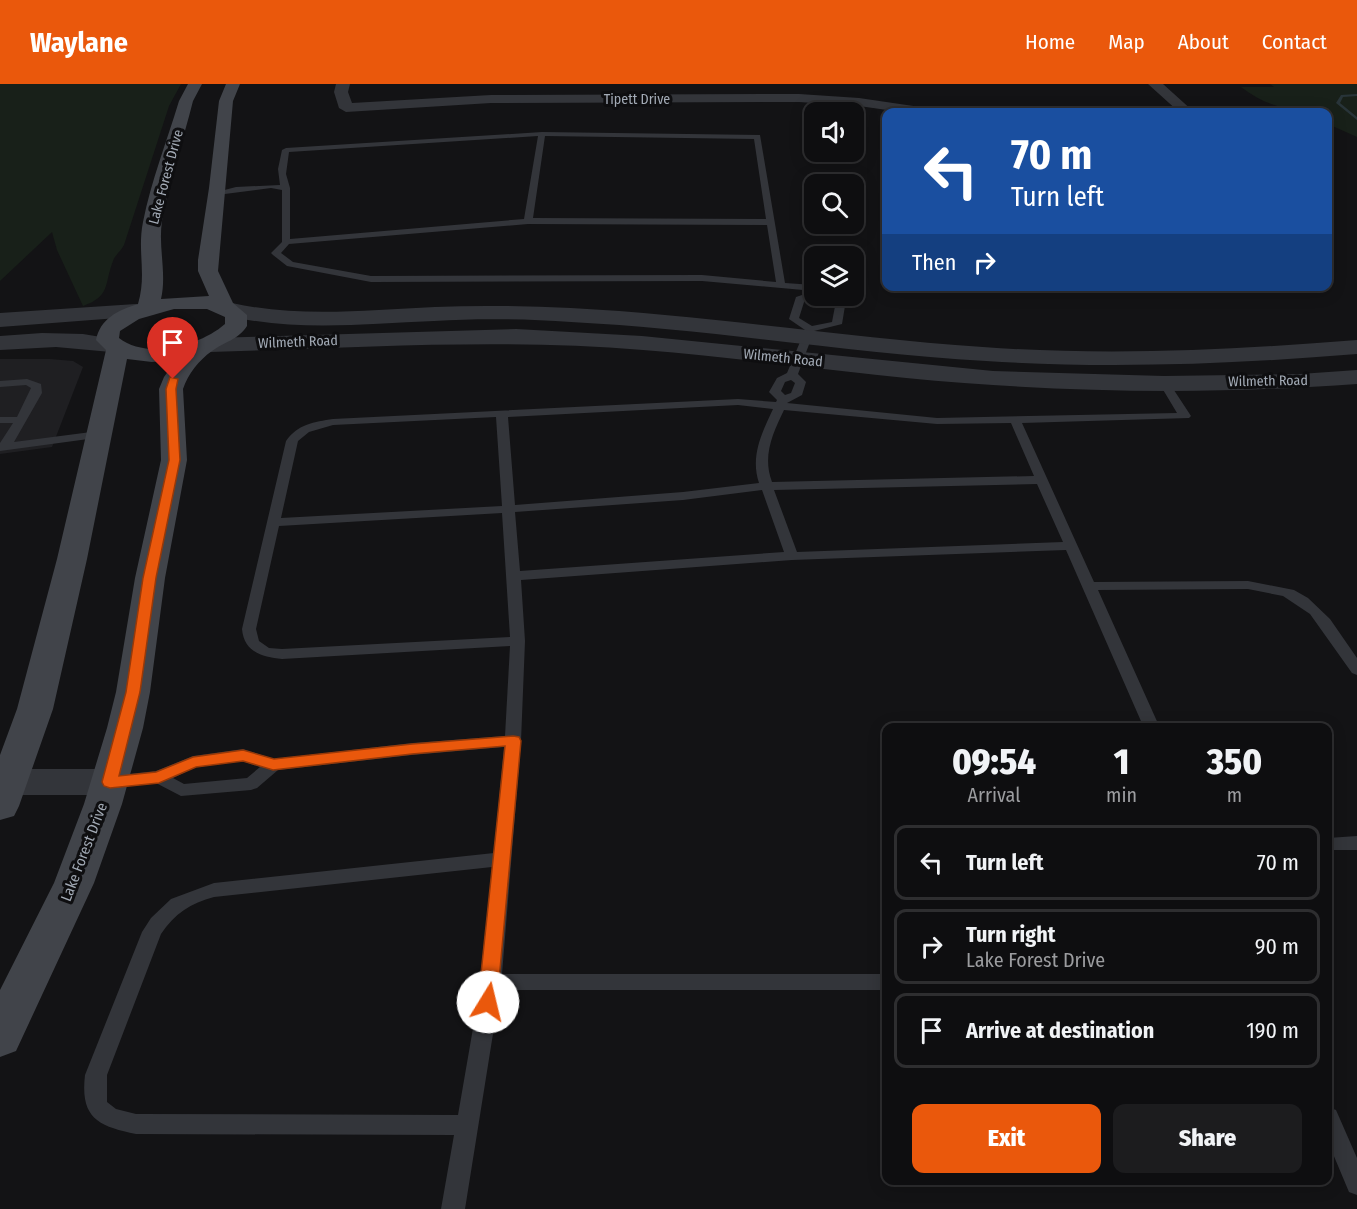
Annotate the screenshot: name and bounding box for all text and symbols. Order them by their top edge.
text: Waylane [30,26,128,59]
text: Home [1025,29,1075,55]
text: Map [1108,29,1145,55]
text: About [1178,29,1229,55]
text: Contact [1262,29,1327,55]
street label: Tipett Drive [604,91,670,108]
map controls [804,102,864,306]
button: sound [804,102,864,162]
street label: Lake Forest Drive [145,128,187,226]
text: 70 m [1011,130,1092,180]
icon: left [912,132,990,210]
button: search [804,174,864,234]
text: Turn left [1011,181,1104,213]
button: layers [804,246,864,306]
icon: right [968,246,1001,279]
text: Then [912,249,956,276]
pin [147,317,198,379]
icon: arrive [156,326,189,359]
street label: Wilmeth Road [258,332,338,352]
street label: Wilmeth Road [742,345,824,371]
street label: Wilmeth Road [1228,372,1308,390]
text: 09:54 [952,740,1036,784]
text: 1 [1114,740,1129,784]
text: 350 [1207,740,1262,784]
text: Arrival [967,783,1021,807]
text: min [1106,783,1137,807]
text: m [1227,783,1242,807]
street label: Lake Forest Drive [57,800,111,904]
icon: left [915,846,948,879]
text: Turn left [966,849,1044,876]
text: 70 m [1257,849,1299,876]
text: Turn right [966,921,1055,948]
icon: right [915,930,948,963]
text: 90 m [1255,933,1299,960]
text: Lake Forest Drive [966,948,1105,972]
position arrow [456,970,520,1034]
icon: arrive [915,1014,948,1047]
text: Arrive at destination [966,1017,1154,1044]
text: 190 m [1246,1017,1299,1044]
button: Exit [912,1104,1101,1173]
button: Share [1113,1104,1302,1173]

